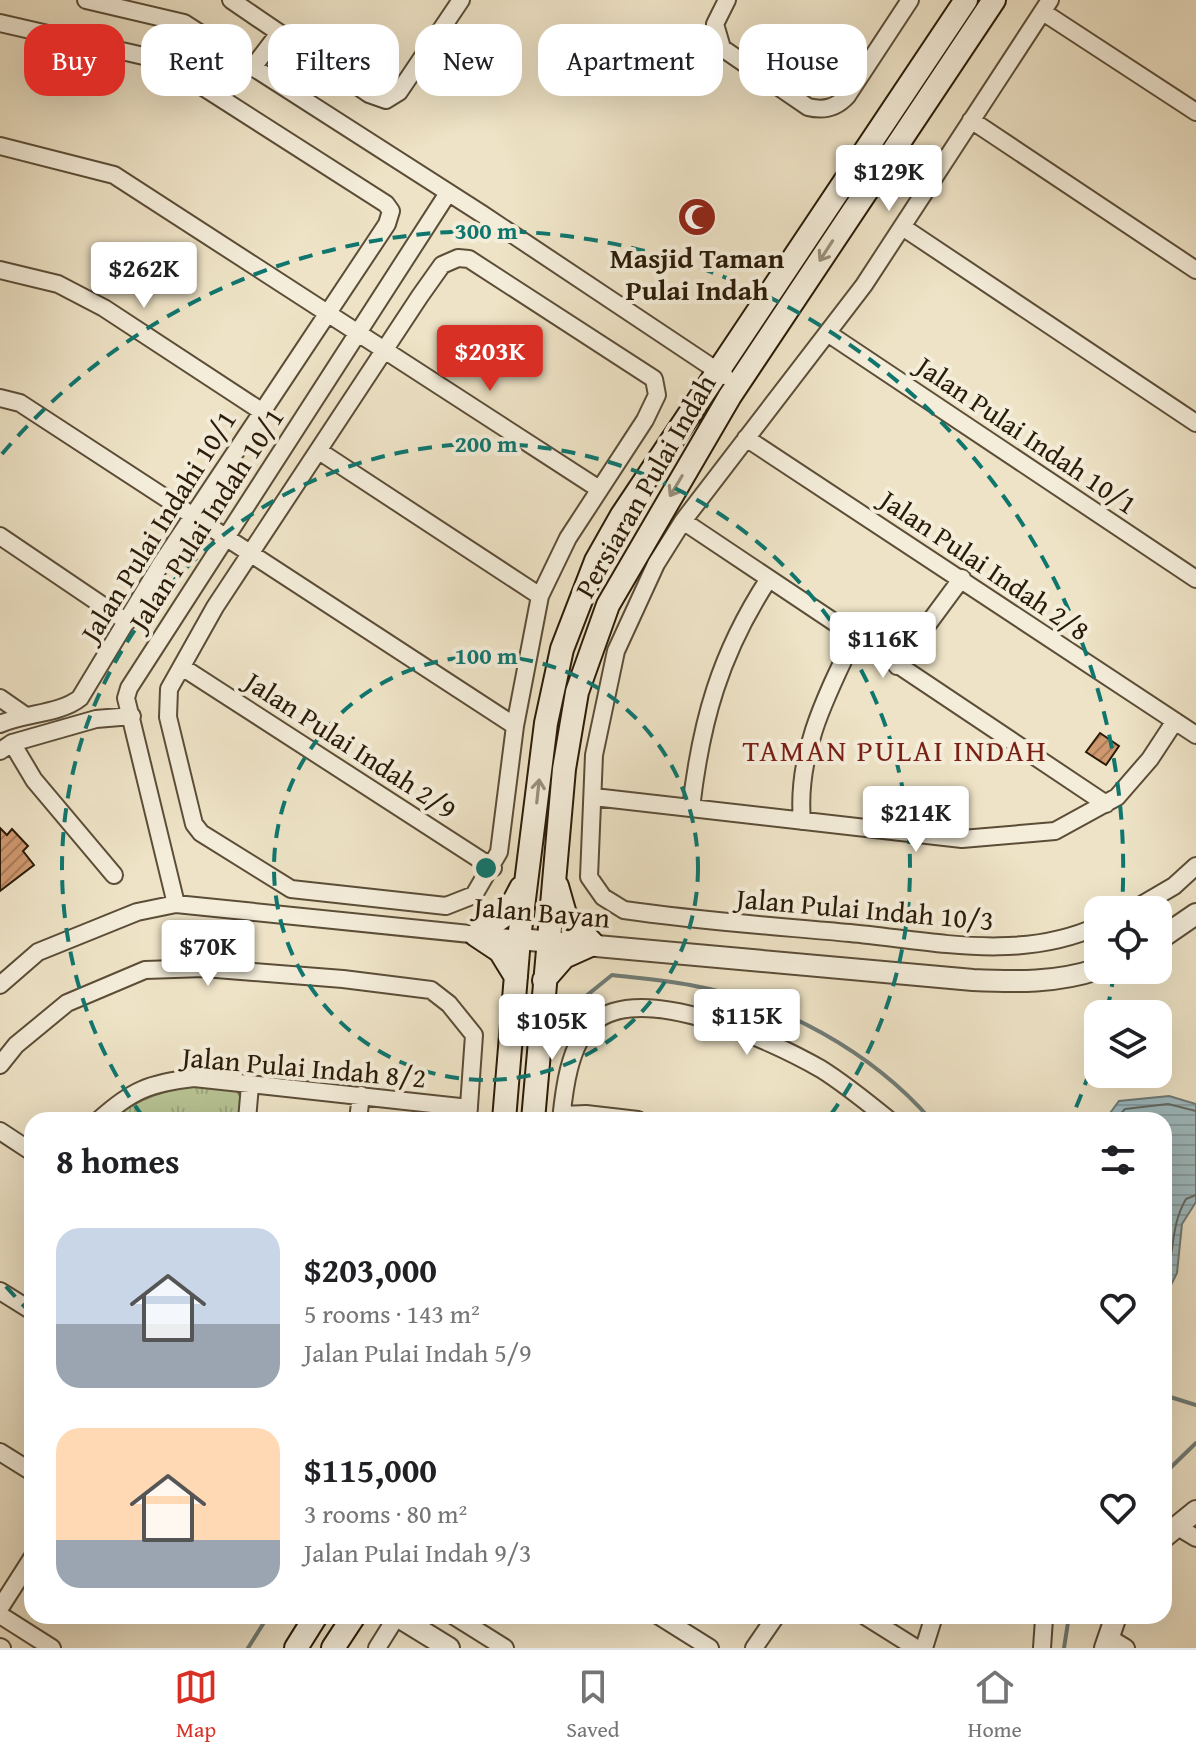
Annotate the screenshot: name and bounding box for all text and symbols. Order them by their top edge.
chip: Buy [24,24,125,96]
chip: Rent [141,24,252,96]
chip: Filters [268,24,399,96]
chip: New [415,24,522,96]
chip: Apartment [538,24,723,96]
chip: House [739,24,867,96]
pin: $129K [833,145,945,213]
text: $129K [854,151,924,190]
mosque icon: Masjid Taman Pulai Indah [676,196,718,238]
text: 300 m [454,213,518,248]
place label: Masjid Taman Pulai Indah [610,237,785,310]
one-way arrow [818,239,834,261]
pin: $262K [88,242,200,310]
text: $262K [109,248,179,287]
pin: $203K [434,325,546,393]
text: $203K [455,331,525,370]
street label: Jalan Pulai Indah 10/1 [906,344,1146,524]
street label: Persiaran Pulai Indah [564,366,725,605]
street label: Jalan Pulai Indah 10/1 [116,399,293,641]
street label: Jalan Pulai Indahi 10/1 [68,402,246,652]
text: 200 m [454,426,518,461]
one-way arrow [668,474,684,497]
street label: Jalan Pulai Indah 2/8 [870,477,1098,650]
pin: $116K [827,612,939,680]
text: $116K [848,618,918,657]
text: 100 m [454,638,518,673]
street label: Jalan Pulai Indah 2/9 [235,659,465,828]
district label: TAMAN PULAI INDAH [742,728,1048,772]
one-way arrow [531,778,546,805]
pin: $214K [860,786,972,854]
text: $214K [881,792,951,831]
centre of rings [472,854,500,882]
street label: Jalan Pulai Indah 10/3 [732,877,996,940]
street label: Jalan Bayan [469,885,612,938]
map controls [1084,896,1172,1088]
button: locate [1084,896,1172,984]
pin: $70K [161,920,255,988]
text: $70K [180,926,236,965]
pin: $115K [691,989,803,1057]
pin: $105K [496,994,608,1062]
text: $115K [712,995,782,1034]
text: $105K [517,1000,587,1039]
button: layers [1084,1000,1172,1088]
street label: Jalan Pulai Indah 8/2 [177,1035,428,1098]
text: 8 homes [56,1136,180,1185]
icon: filters [1096,1138,1140,1182]
text: $203,000 [304,1245,437,1294]
icon: home [120,1260,216,1356]
icon: heart [1096,1286,1140,1330]
text: 5 rooms · 143 m² [304,1294,480,1333]
text: Jalan Pulai Indah 5/9 [304,1333,531,1372]
text: $115,000 [304,1445,437,1494]
icon: home [120,1460,216,1556]
icon: heart [1096,1486,1140,1530]
text: 3 rooms · 80 m² [304,1494,467,1533]
text: Jalan Pulai Indah 9/3 [304,1533,531,1572]
tab: Map [174,1665,218,1745]
tab: Saved [566,1665,620,1745]
tab: Home [968,1665,1022,1745]

